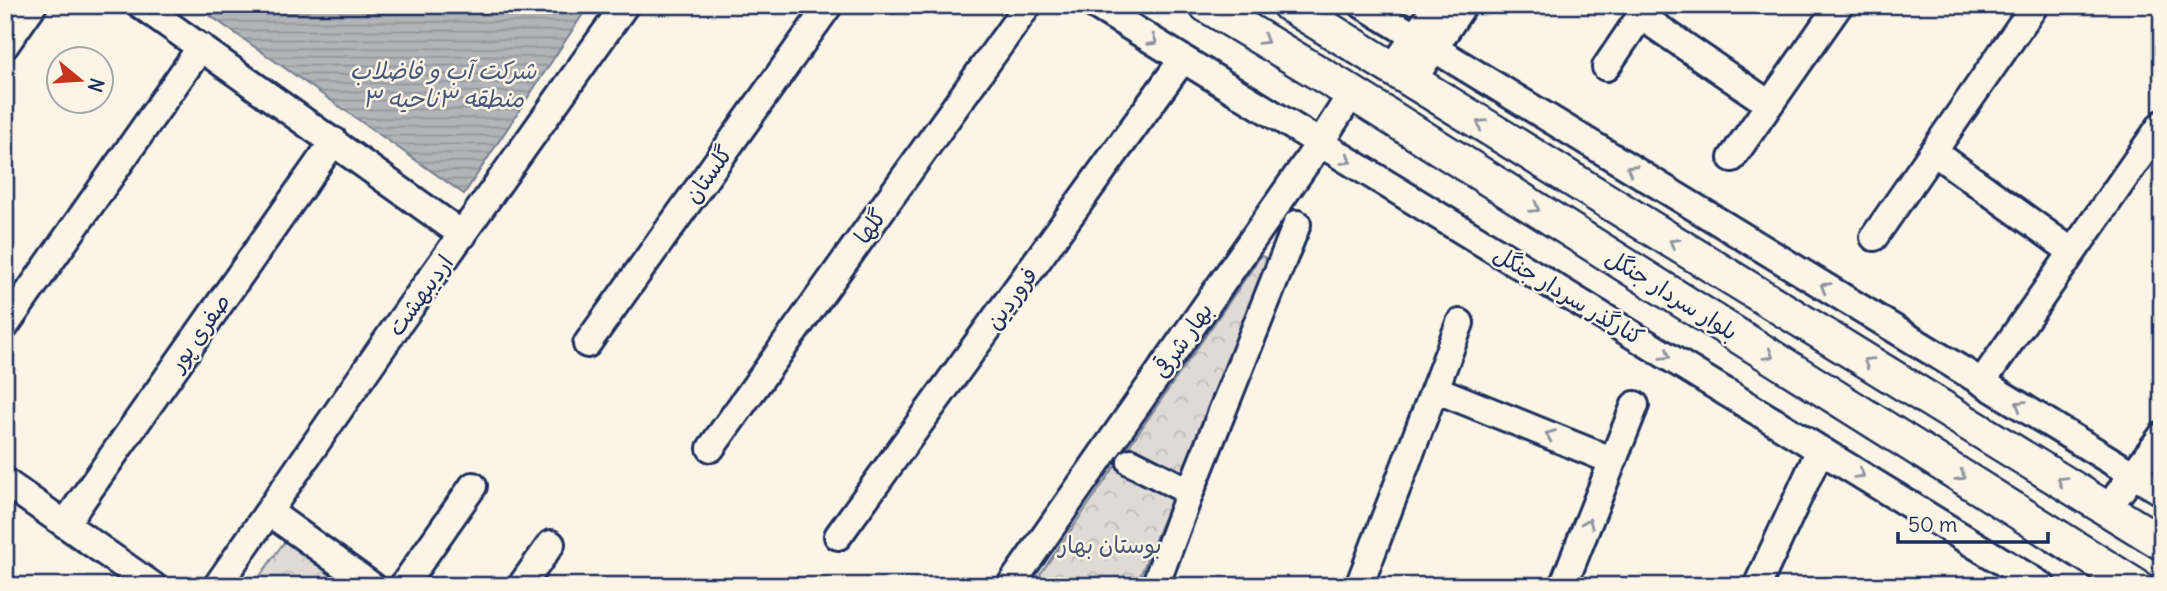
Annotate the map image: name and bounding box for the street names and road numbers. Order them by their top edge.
street label: گلستان [677,139,739,209]
street label: گلها [848,203,893,249]
street label: کنارگذر سردار جنگل [1489,239,1649,351]
street label: بلوار سردار جنگل [1601,242,1743,346]
street label: اردیبهشت [381,249,459,341]
street label: فروردین [979,261,1043,335]
street label: صفری پور [161,288,237,379]
street label: بهار شرقی [1146,297,1218,383]

